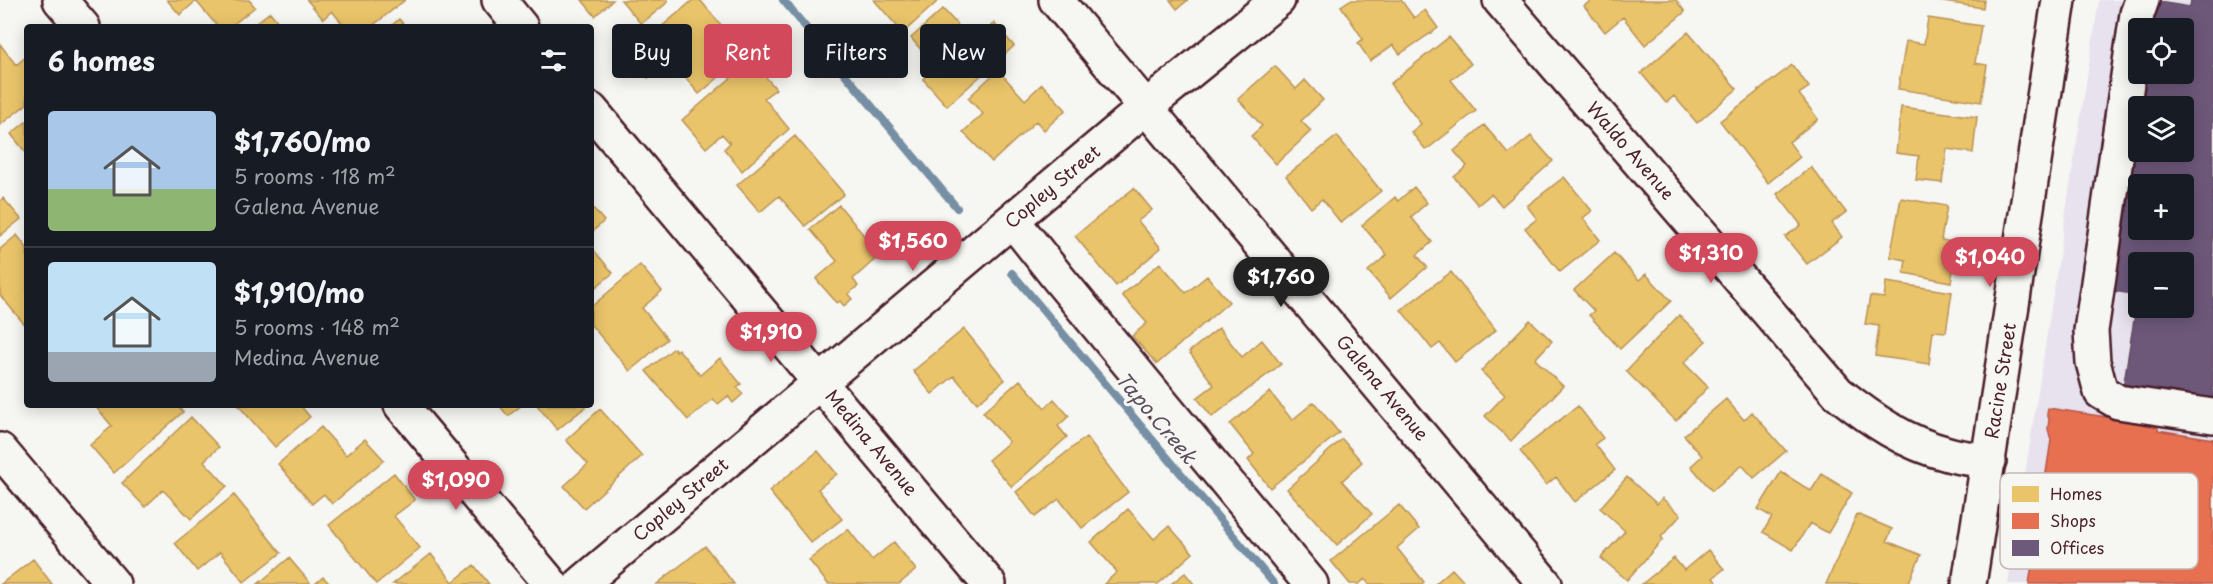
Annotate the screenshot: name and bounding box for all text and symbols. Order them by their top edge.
map controls [2128,18,2194,318]
button: locate [2128,18,2194,84]
chip: Buy [612,24,692,78]
chip: Rent [704,24,792,78]
chip: Filters [804,24,908,78]
chip: New [920,24,1006,78]
text: 6 homes [48,41,155,80]
icon: filters [537,44,570,77]
street label: Waldo Avenue [1581,95,1682,205]
button: layers [2128,96,2194,162]
text: $1,760/mo [234,122,371,161]
icon: home [96,135,168,207]
street label: Copley Street [998,138,1106,234]
text: 5 rooms · 118 m² [234,161,396,191]
button: + [2128,174,2194,240]
text: Galena Avenue [234,191,379,221]
pin: $1,560 [864,221,962,272]
text: $1,560 [878,225,948,255]
pin: $1,310 [1662,233,1760,284]
text: $1,310 [1679,237,1743,267]
pin: $1,040 [1941,237,2039,288]
text: $1,040 [1955,241,2025,271]
button: − [2128,252,2194,318]
pin: $1,760 [1232,257,1330,308]
text: $1,760 [1247,261,1315,291]
text: $1,910/mo [234,273,364,312]
icon: home [96,286,168,358]
text: 5 rooms · 148 m² [234,312,400,342]
pin: $1,910 [722,312,820,363]
text: $1,910 [740,316,802,346]
street label: Racine Street [1977,321,2022,441]
street label: Galena Avenue [1331,328,1436,446]
text: Medina Avenue [234,342,380,372]
water label: Tapo Creek [1109,365,1205,471]
street label: Medina Avenue [820,383,925,501]
street label: Copley Street [626,451,734,547]
pin: $1,090 [407,460,505,511]
text: $1,090 [422,464,490,494]
legend [2000,473,2198,569]
text: Homes [2050,481,2102,505]
text: Shops [2050,508,2096,532]
text: Offices [2050,535,2104,559]

